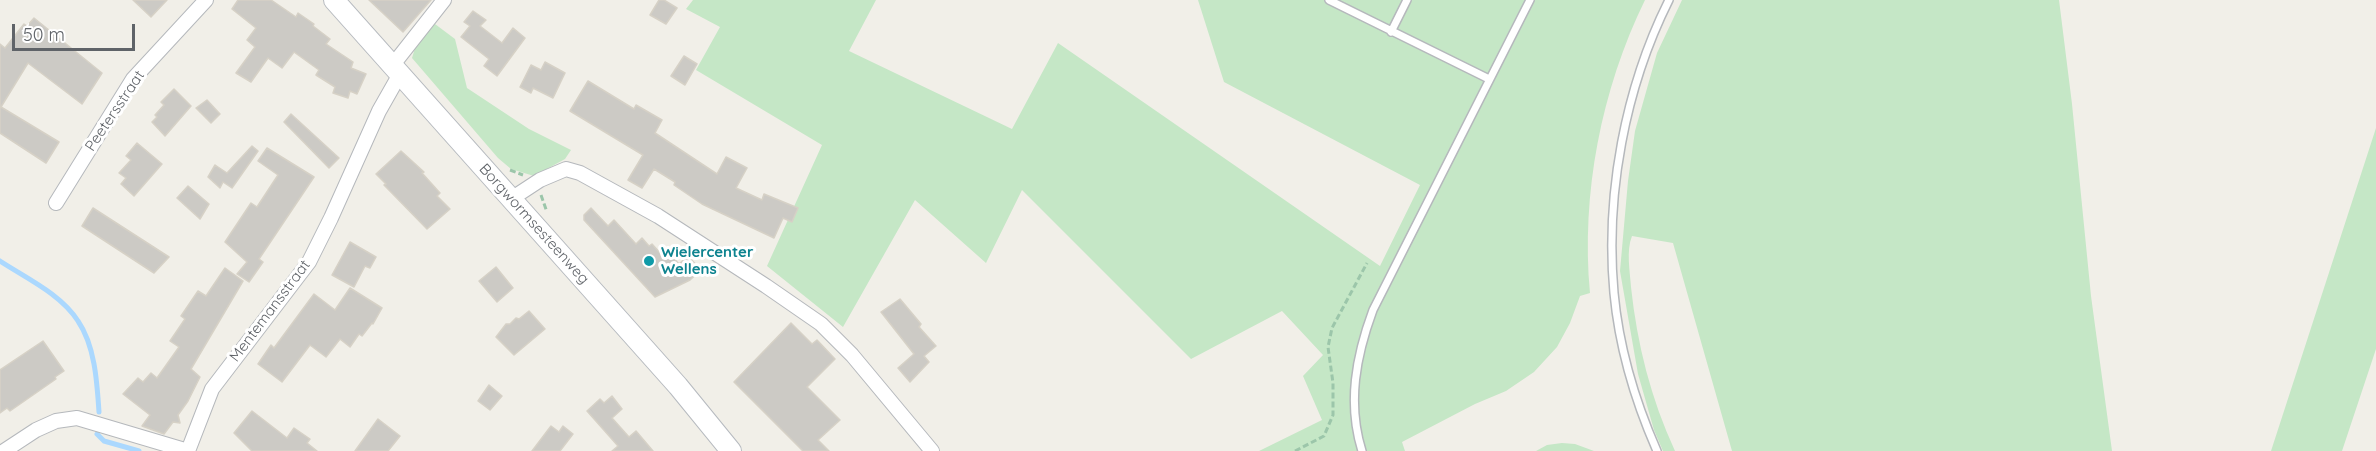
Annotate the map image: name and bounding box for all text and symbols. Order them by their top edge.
scale bar [15,12,138,50]
text: 50 m [23,23,65,46]
street label: Peetersstraat [81,67,149,155]
street label: Borgwormsesteenweg [475,160,593,288]
place label: Wielercenter Wellens [661,243,753,278]
marker: Wielercenter Wellens [642,254,656,268]
street label: Mentemansstraat [226,257,314,365]

